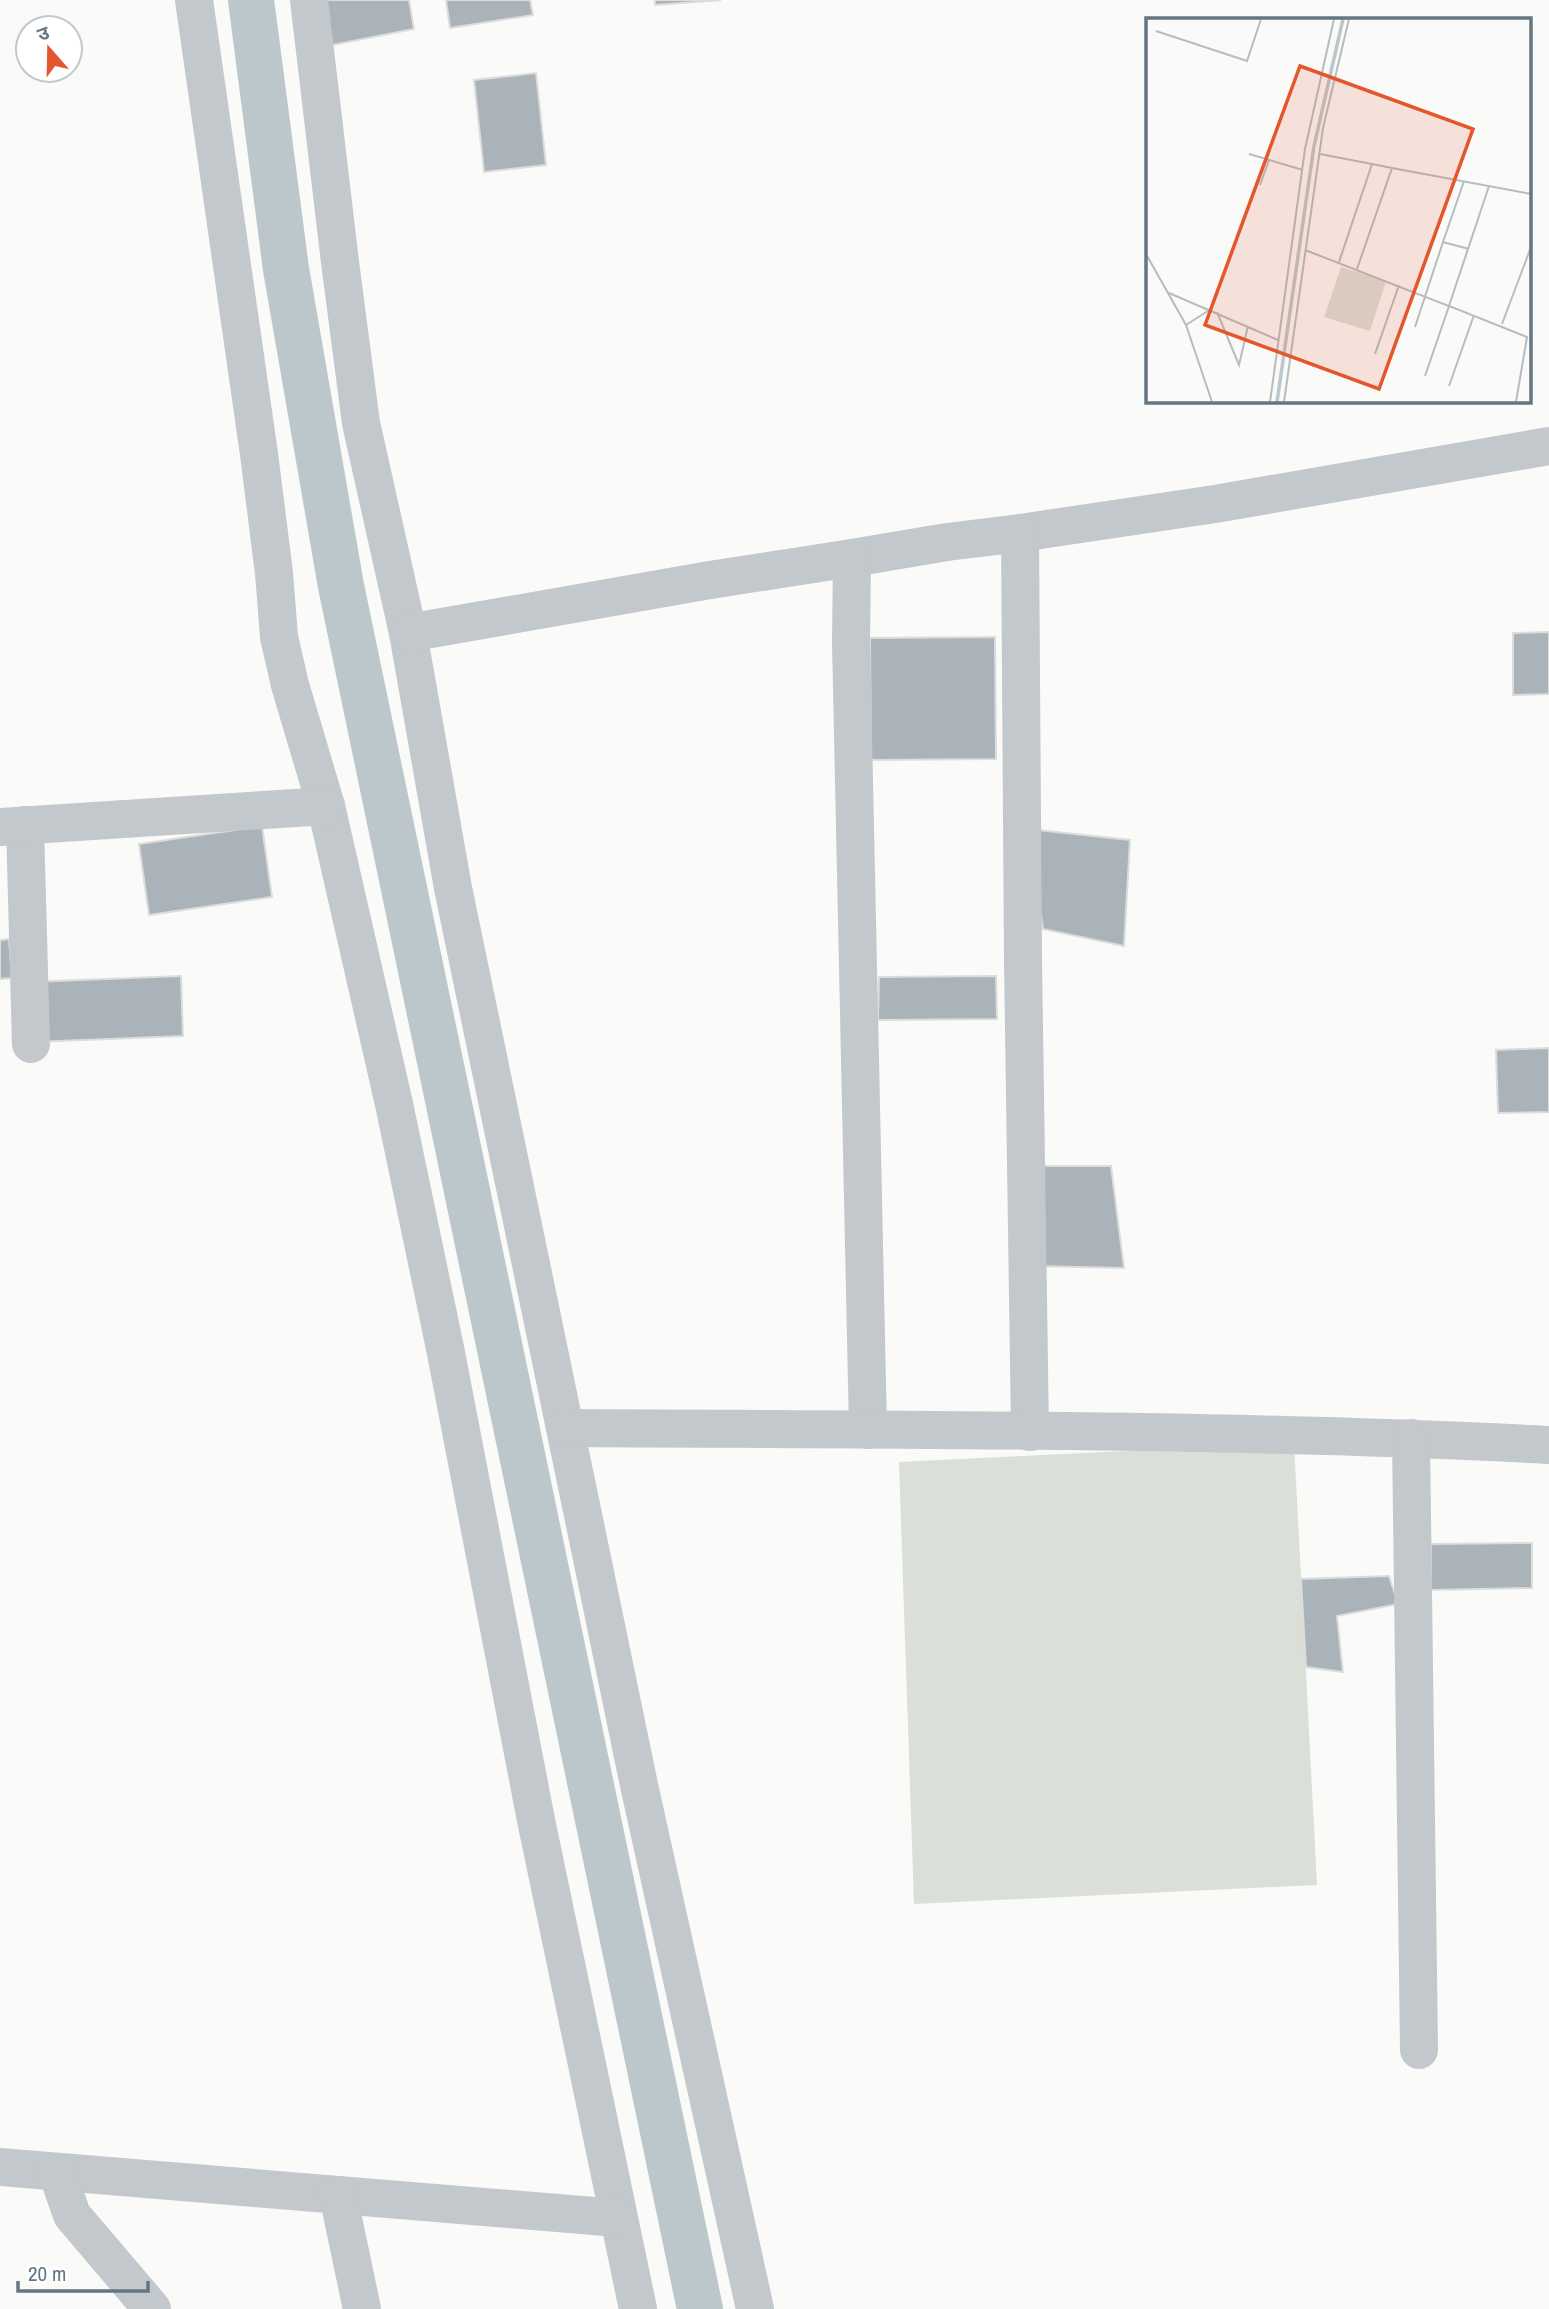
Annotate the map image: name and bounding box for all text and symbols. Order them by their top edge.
north arrow [14,14,84,84]
inset map [1146,18,1532,402]
text: उ [34,19,54,47]
scale bar [18,2250,147,2294]
text: 20 m [28,2259,66,2288]

